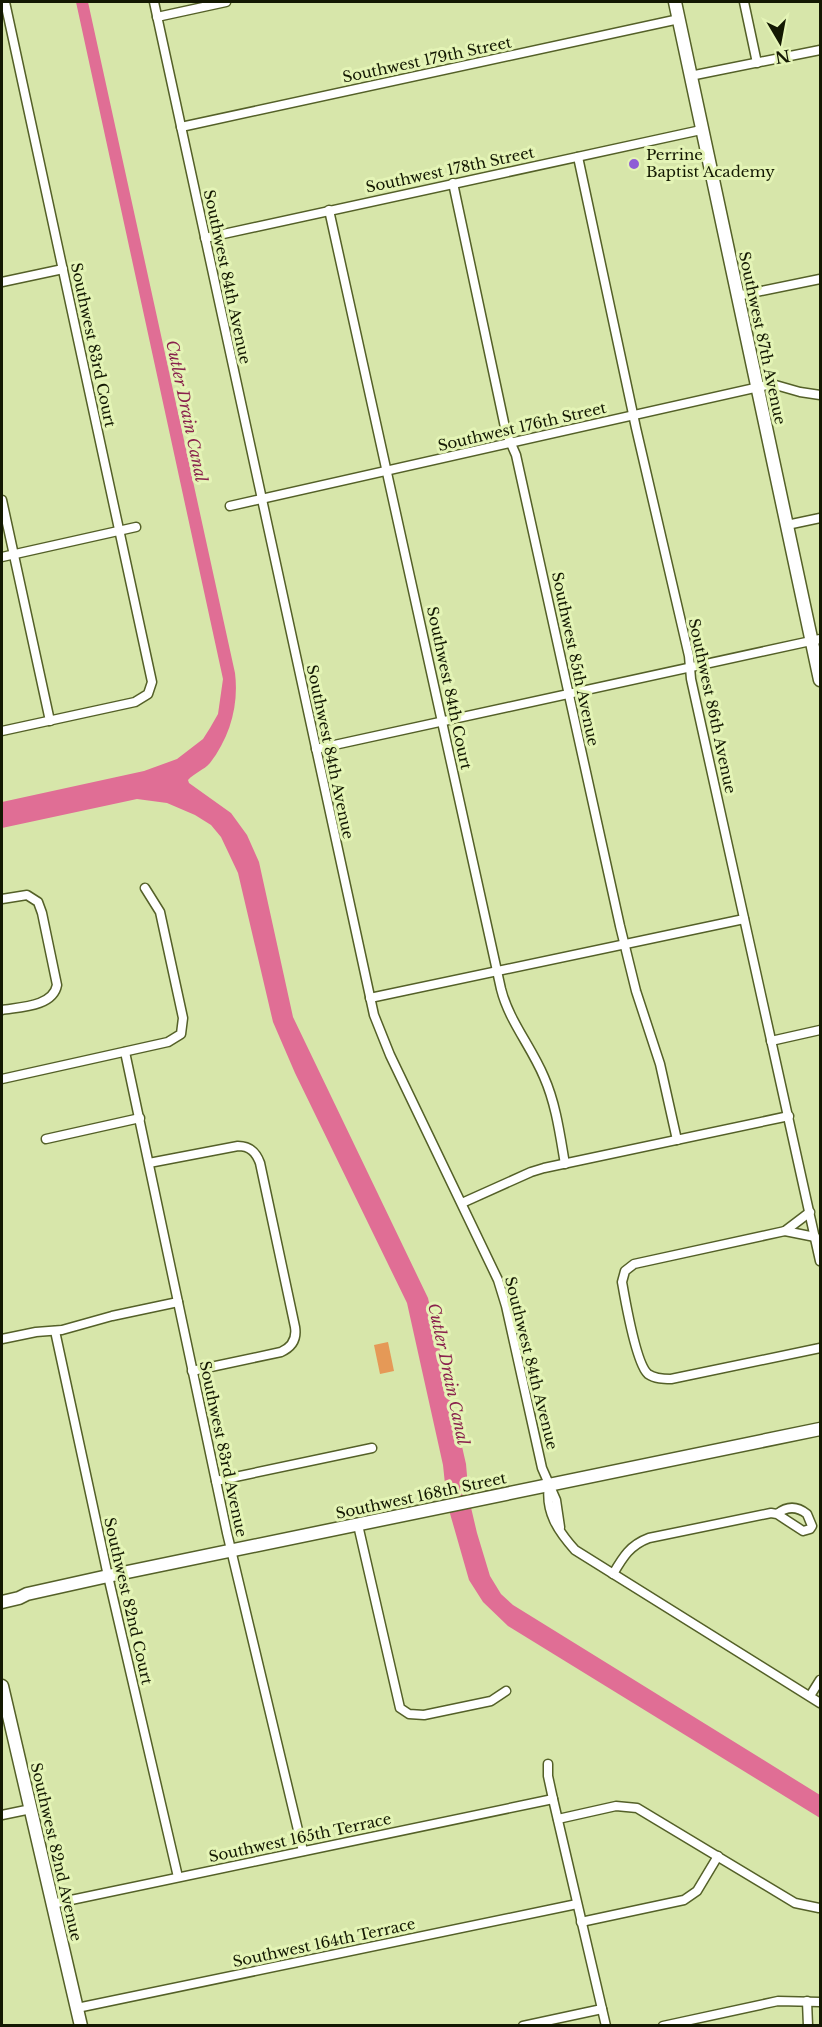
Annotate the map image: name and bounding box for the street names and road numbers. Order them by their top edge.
street label: Southwest 179th Street [341,32,514,87]
street label: Southwest 178th Street [364,142,536,197]
street label: Southwest 84th Avenue [200,188,255,366]
street label: Southwest 87th Avenue [735,250,790,426]
street label: Southwest 83rd Court [67,261,120,429]
street label: Southwest 176th Street [436,398,608,455]
street label: Southwest 85th Avenue [548,570,603,748]
street label: Southwest 84th Court [423,605,476,771]
street label: Southwest 86th Avenue [685,617,740,795]
street label: Southwest 84th Avenue [303,663,358,841]
street label: Southwest 84th Avenue [501,1274,562,1451]
street label: Southwest 83rd Avenue [196,1359,251,1539]
street label: Southwest 168th Street [334,1468,508,1523]
street label: Southwest 82nd Court [100,1515,157,1687]
street label: Southwest 82nd Avenue [27,1761,86,1943]
street label: Southwest 165th Terrace [207,1809,393,1866]
street label: Southwest 164th Terrace [231,1914,417,1971]

